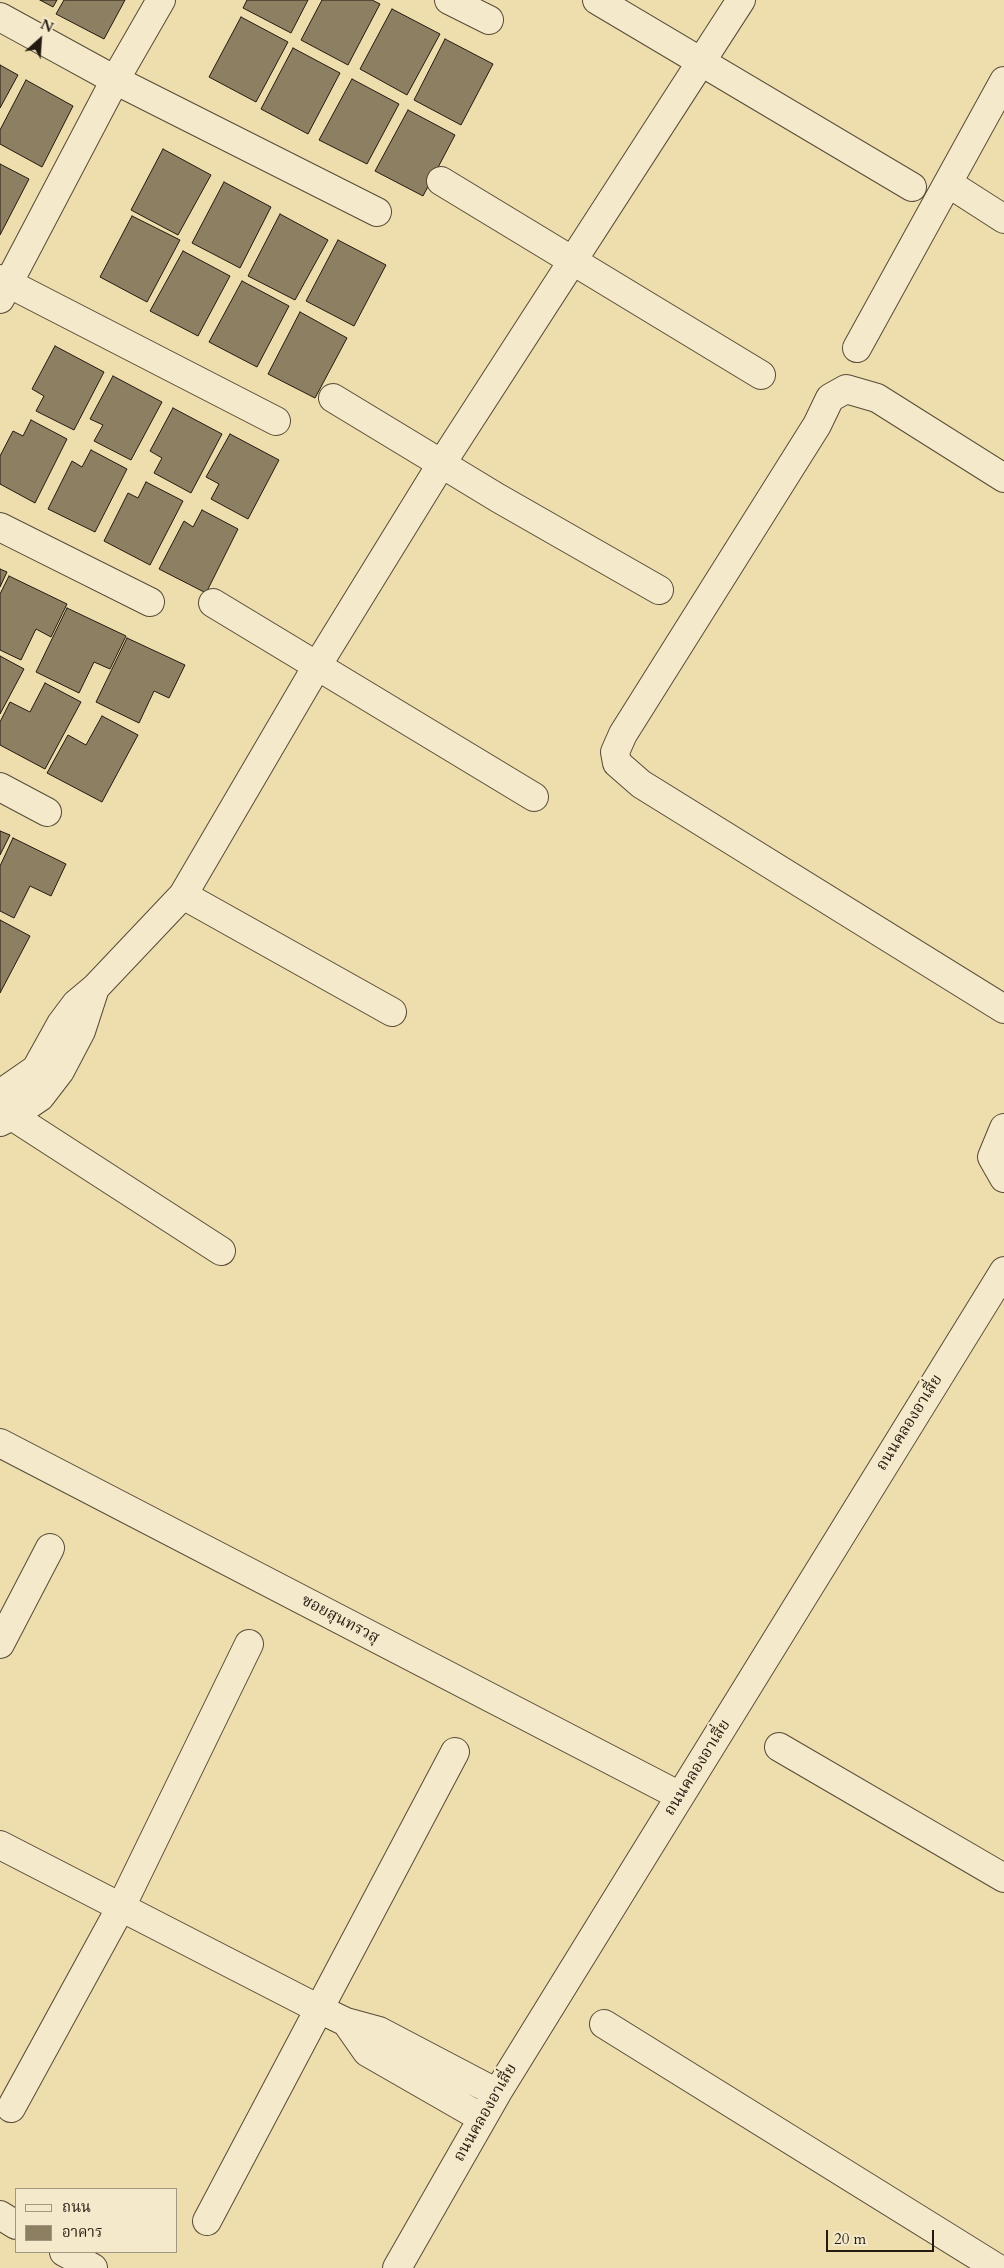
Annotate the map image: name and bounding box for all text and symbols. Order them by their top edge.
north arrow [15,15,65,65]
text: N [37,15,56,37]
street label: ถนนคลองอาเสี่ย [873,1371,947,1475]
street label: ซอยสุนทรวสุ [298,1591,382,1649]
street label: ถนนคลองอาเสี่ย [661,1716,735,1820]
street label: ถนนคลองอาเสี่ย [450,2061,522,2165]
legend [15,2188,178,2253]
text: ถนน [62,2197,91,2217]
scale bar [829,2220,936,2252]
text: อาคาร [62,2222,102,2242]
text: 20 m [834,2229,866,2249]

